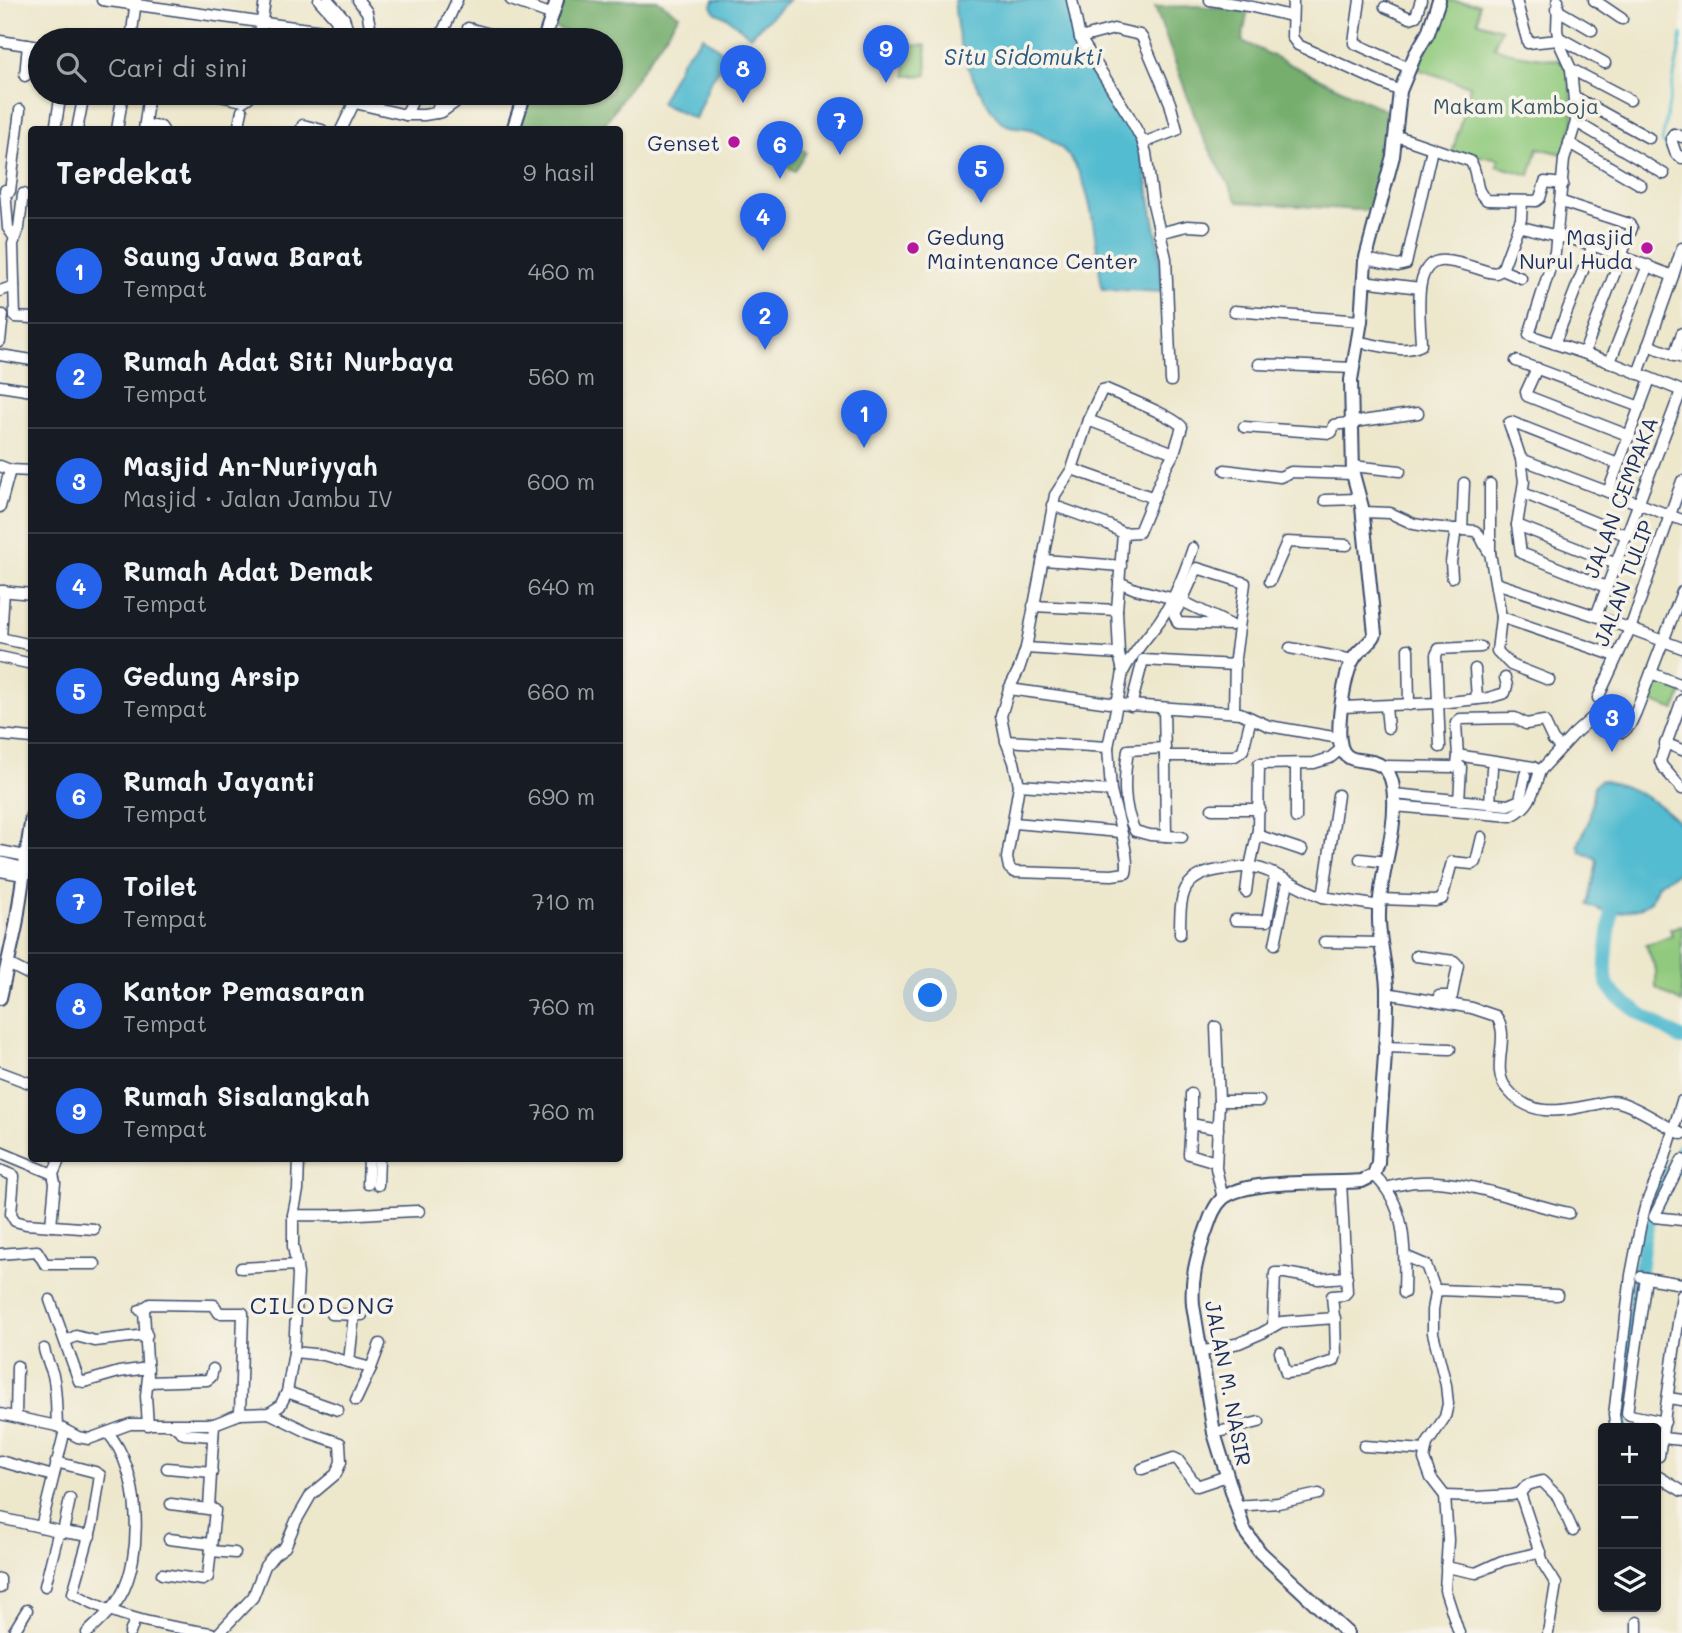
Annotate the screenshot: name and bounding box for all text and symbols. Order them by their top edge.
pin: 9 [863,25,909,83]
search box [28,28,623,105]
water label: Situ Sidomukti [944,41,1102,71]
pin: 8 [720,45,766,103]
icon: search [52,48,90,86]
text: Cari di sini [108,50,248,84]
park label: Makam Kamboja [1433,92,1599,119]
pin: 7 [817,97,863,155]
pin: 6 [757,121,803,179]
place label: Genset [647,129,720,156]
marker: Genset [726,134,742,150]
pin: 5 [958,145,1004,203]
text: Terdekat [56,152,192,192]
text: 9 hasil [523,157,595,187]
pin: 4 [740,193,786,251]
place label: Gedung Maintenance Center [927,223,1138,274]
place label: Masjid Nurul Huda [1519,223,1633,274]
text: Saung Jawa Barat [123,239,363,273]
marker: Gedung Maintenance Center [905,240,921,256]
marker: Masjid Nurul Huda [1639,240,1655,256]
text: 1 [74,256,84,286]
text: 460 m [528,256,595,286]
text: Tempat [123,273,207,303]
pin: 2 [742,292,788,350]
text: Rumah Adat Siti Nurbaya [123,344,454,378]
text: 2 [73,361,85,391]
text: 560 m [528,361,595,391]
text: Tempat [123,378,207,408]
pin: 1 [841,390,887,448]
street label: JALAN CEMPAKA [1577,413,1663,581]
text: Masjid An-Nuriyyah [123,449,378,483]
text: 3 [72,466,86,496]
text: 600 m [527,466,595,496]
text: Masjid · Jalan Jambu IV [123,483,393,513]
street label: JALAN TULIP [1587,516,1659,650]
text: Rumah Adat Demak [123,554,373,588]
text: 4 [72,571,86,601]
text: 640 m [528,571,595,601]
text: Tempat [123,588,207,618]
text: Gedung Arsip [123,659,300,693]
text: 5 [72,676,86,706]
text: 660 m [527,676,595,706]
text: Tempat [123,693,207,723]
pin: 3 [1589,694,1635,752]
text: Rumah Jayanti [123,764,315,798]
text: 6 [72,781,86,811]
text: 690 m [528,781,595,811]
text: Tempat [123,798,207,828]
text: Toilet [123,869,197,903]
text: 7 [73,886,85,916]
text: 710 m [532,886,595,916]
text: Tempat [123,903,207,933]
text: Kantor Pemasaran [123,974,365,1008]
your location [913,978,947,1012]
text: 8 [72,991,86,1021]
text: 760 m [528,991,595,1021]
text: Tempat [123,1008,207,1038]
text: Rumah Sisalangkah [123,1079,370,1113]
text: 9 [72,1096,86,1126]
text: 760 m [528,1096,595,1126]
text: Tempat [123,1113,207,1143]
district label: CILODONG [250,1289,396,1320]
street label: JALAN M. NASIR [1200,1298,1258,1468]
map controls [1598,1423,1661,1612]
button: + [1598,1423,1661,1486]
button: − [1598,1486,1661,1549]
button: layers [1598,1549,1661,1612]

